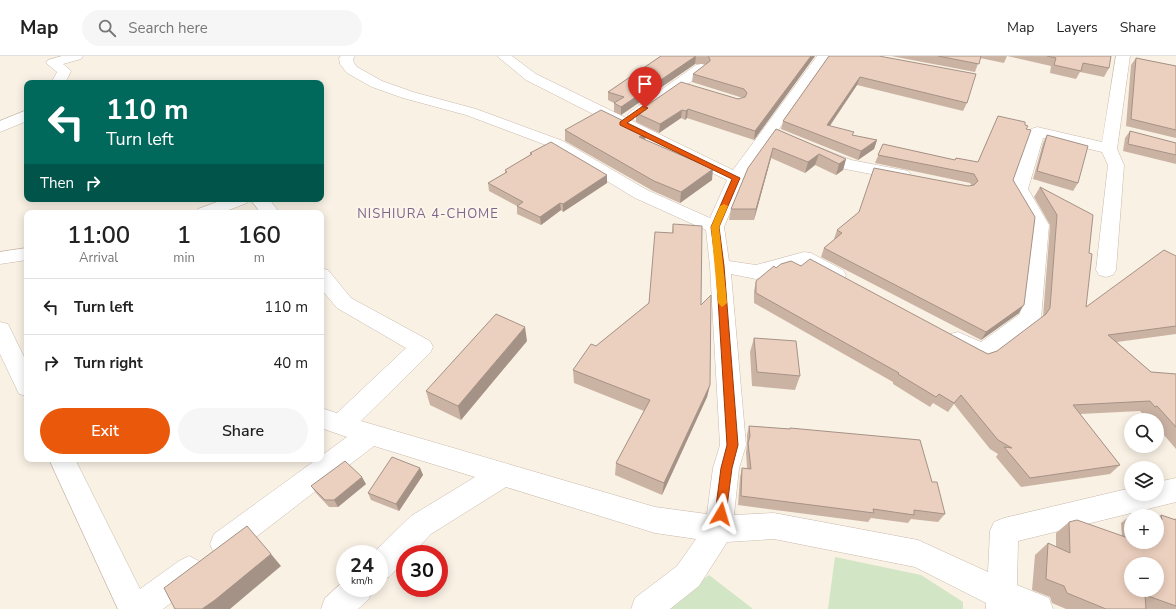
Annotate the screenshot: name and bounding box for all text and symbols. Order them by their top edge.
search box [82,10,362,46]
text: Map [20,15,58,41]
icon: search [96,17,118,39]
text: Search here [128,18,208,38]
text: Map [1007,18,1034,37]
text: Layers [1056,18,1098,37]
text: Share [1120,18,1156,37]
pin [628,67,662,108]
icon: arrive [634,73,656,95]
text: 110 m [106,91,189,129]
icon: left [40,96,92,148]
text: Turn left [106,127,174,151]
icon: right [82,172,104,194]
text: Then [40,173,74,193]
district label: NISHIURA 4-CHOME [357,205,499,223]
text: 11:00 [67,219,130,251]
text: 1 [177,219,191,251]
text: 160 [238,219,281,251]
text: Arrival [79,249,118,267]
text: min [173,249,195,267]
text: m [254,249,265,267]
icon: left [40,296,62,318]
text: Turn left [74,297,133,317]
text: 110 m [264,297,308,317]
icon: right [40,352,62,374]
text: Turn right [74,353,143,373]
text: 40 m [273,353,308,373]
button: Exit [40,408,170,454]
button: Share [178,408,308,454]
map controls [1124,413,1164,597]
button: search [1124,413,1164,453]
button: layers [1124,461,1164,501]
position arrow [700,493,742,535]
button: + [1124,509,1164,549]
speed limit sign: 30 [396,545,448,597]
text: 24 [350,552,374,579]
button: − [1124,557,1164,597]
text: km/h [351,574,373,588]

